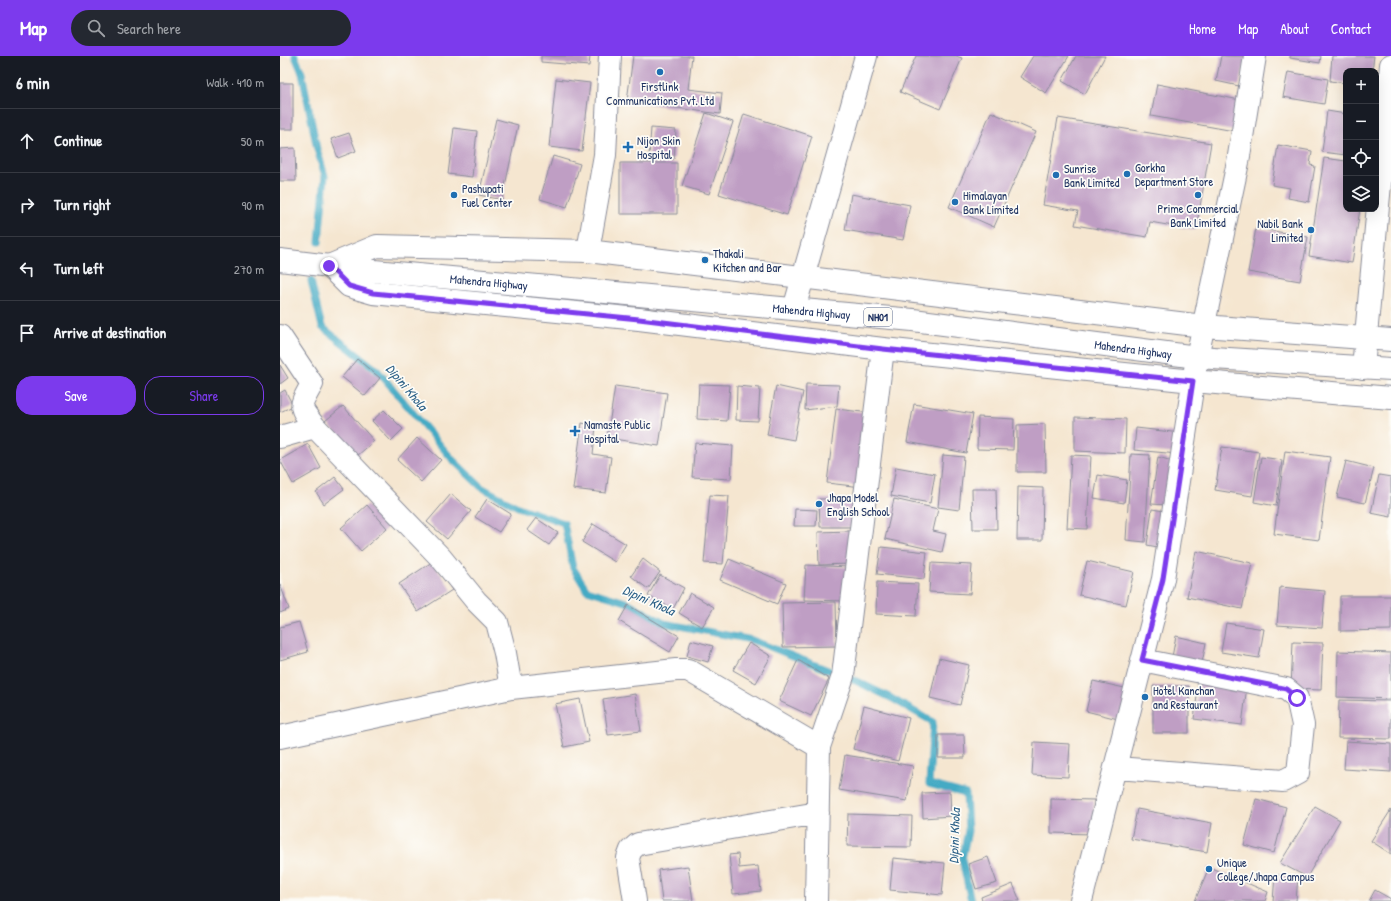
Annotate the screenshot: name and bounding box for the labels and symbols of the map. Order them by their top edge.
marker: Firstlink Communications Pvt. Ltd [655,67,665,77]
place label: Firstlink Communications Pvt. Ltd [606,78,714,109]
place label: Nijon Skin Hospital [637,132,681,163]
marker: Nijon Skin Hospital [622,141,634,153]
place label: Gorkha Department Store [1135,159,1213,190]
place label: Sunrise Bank Limited [1064,160,1120,191]
marker: Gorkha Department Store [1122,169,1132,179]
marker: Sunrise Bank Limited [1051,170,1061,180]
place label: Pashupati Fuel Center [461,180,513,211]
place label: Himalayan Bank Limited [963,187,1019,218]
marker: Pashupati Fuel Center [449,190,459,200]
marker: Prime Commercial Bank Limited [1193,190,1203,200]
marker: Himalayan Bank Limited [950,197,960,207]
place label: Prime Commercial Bank Limited [1157,200,1239,231]
place label: Nabil Bank Limited [1257,215,1303,246]
marker: Nabil Bank Limited [1306,225,1316,235]
place label: Thakali Kitchen and Bar [713,245,782,276]
marker: Thakali Kitchen and Bar [700,255,710,265]
route end [320,257,338,275]
street label: Mahendra Highway [449,269,528,293]
street label: Mahendra Highway [772,299,851,323]
road number: NH01 [864,308,892,326]
street label: Mahendra Highway [1093,335,1173,362]
water label: Dipini Khola [382,360,433,416]
place label: Namaste Public Hospital [584,416,651,447]
marker: Namaste Public Hospital [569,425,581,437]
place label: Jhapa Model English School [827,489,890,520]
marker: Jhapa Model English School [814,499,824,509]
water label: Dipini Khola [620,581,680,621]
place label: Hotel Kanchan and Restaurant [1153,682,1219,713]
route start [1288,689,1306,707]
marker: Hotel Kanchan and Restaurant [1140,692,1150,702]
water label: Dipini Khola [944,806,965,864]
place label: Unique College/Jhapa Campus [1217,854,1315,885]
marker: Unique College/Jhapa Campus [1204,864,1214,874]

